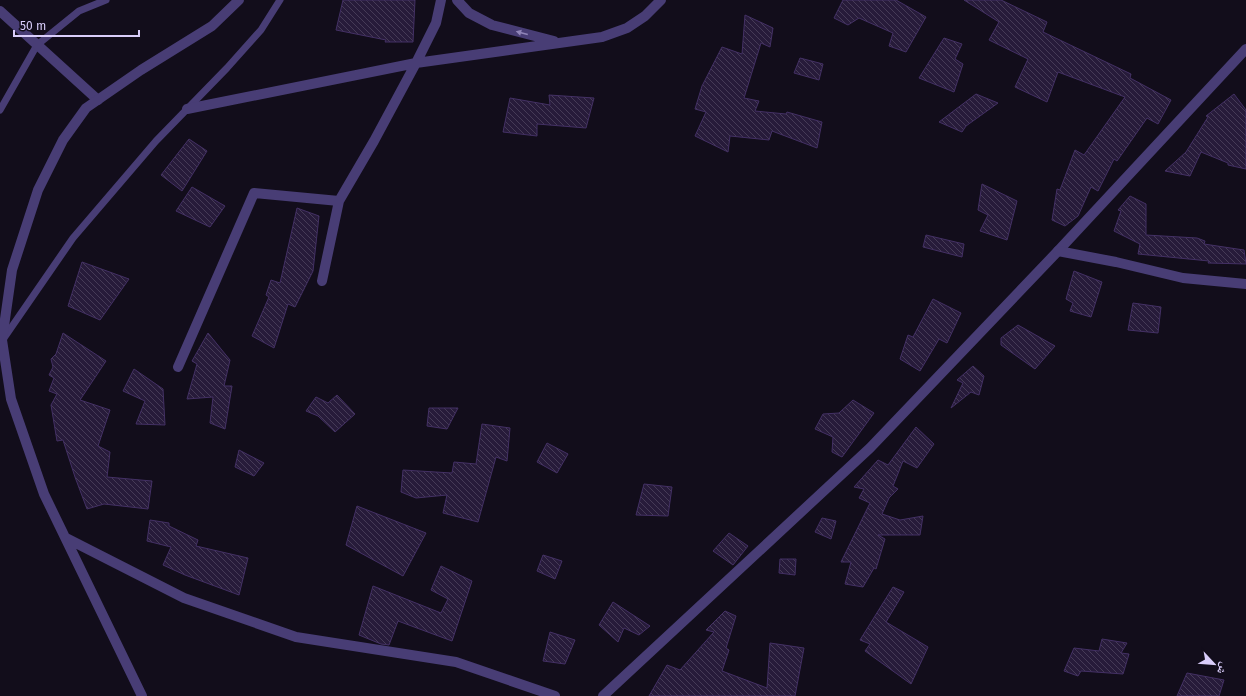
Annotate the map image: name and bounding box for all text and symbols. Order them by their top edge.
scale bar [14,12,139,38]
text: 50 m [20,19,46,33]
one-way arrow [515,30,527,36]
north arrow [1194,644,1234,684]
text: ش [1213,660,1231,677]

